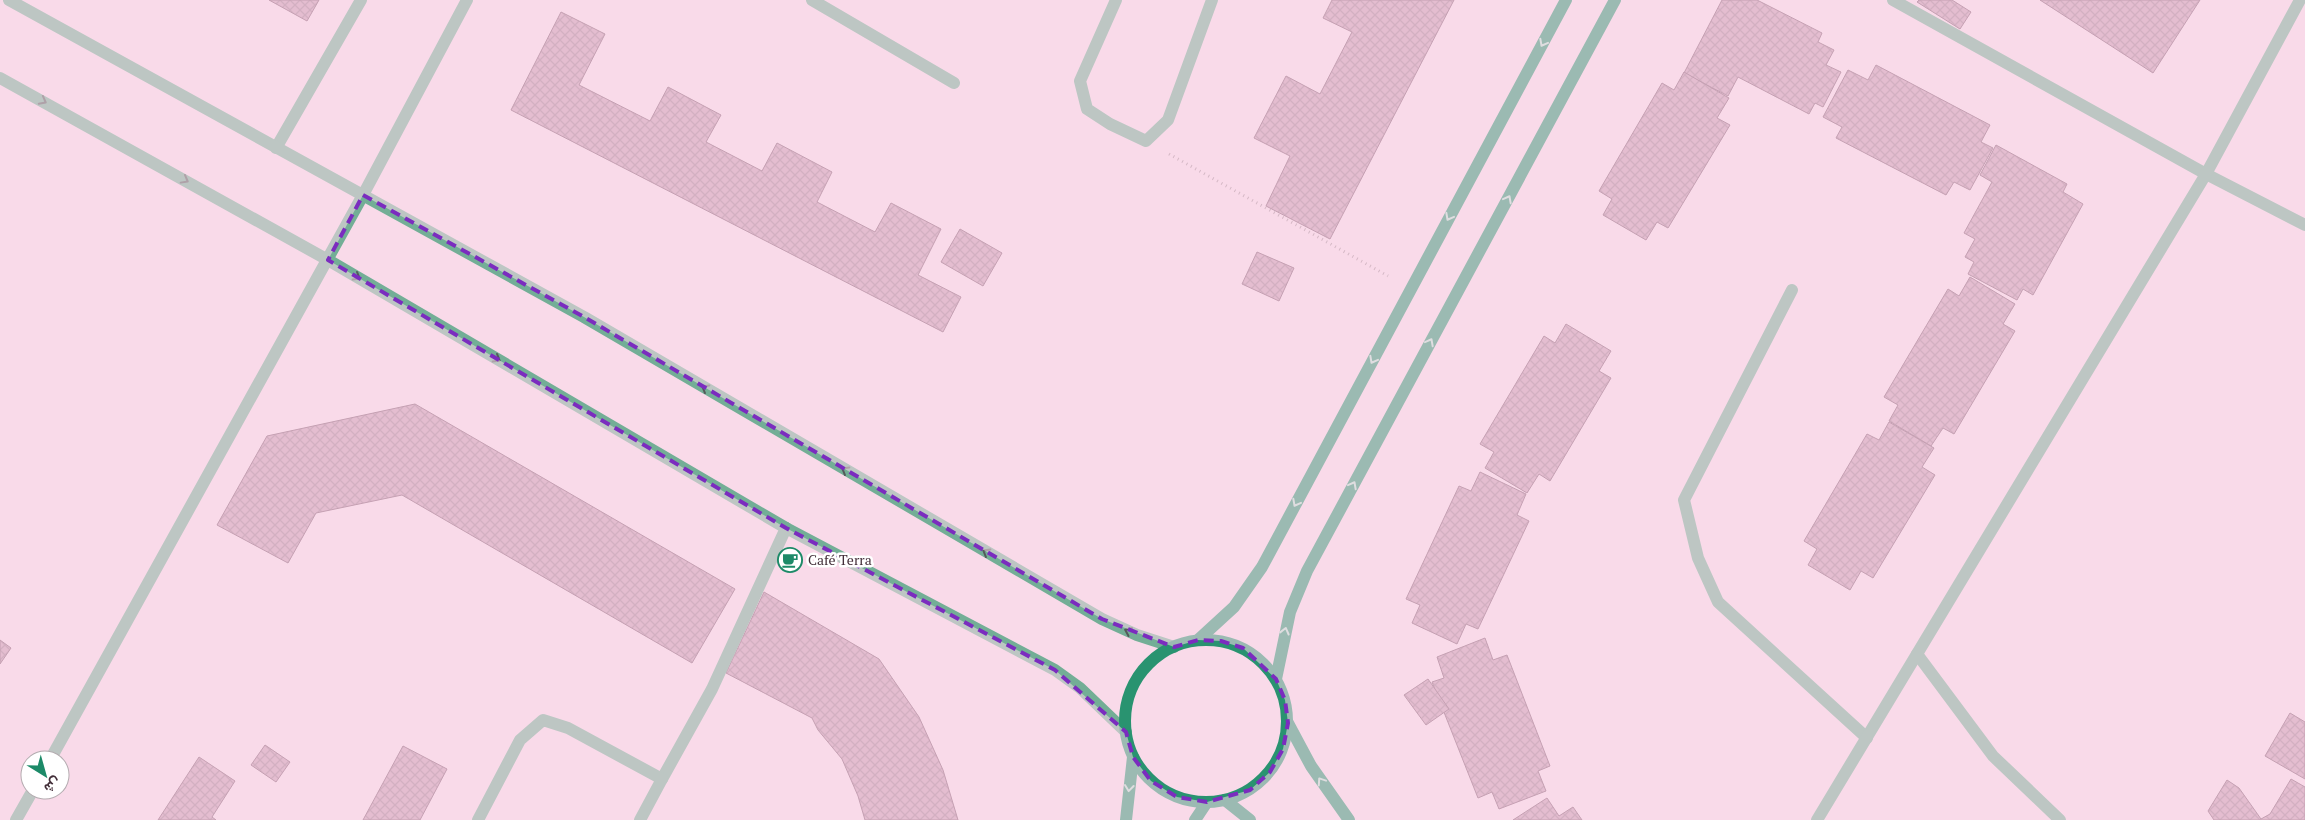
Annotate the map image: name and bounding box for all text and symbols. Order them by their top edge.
one-way arrow [1539,38,1549,47]
one-way arrow [38,95,47,105]
one-way arrow [179,174,188,184]
one-way arrow [1501,195,1511,204]
one-way arrow [1446,211,1456,220]
one-way arrow [351,271,360,281]
one-way arrow [1424,338,1434,347]
one-way arrow [492,353,501,363]
one-way arrow [1369,355,1379,364]
one-way arrow [702,384,711,394]
one-way arrow [842,466,851,476]
one-way arrow [1347,481,1357,490]
one-way arrow [1292,498,1302,507]
cafe icon: Café Terra [777,547,803,573]
one-way arrow [982,548,991,558]
place label: Café Terra [808,550,872,569]
one-way arrow [1124,626,1133,637]
one-way arrow [1279,627,1290,636]
north arrow [20,750,70,800]
text: ش [41,773,66,799]
one-way arrow [1318,777,1327,786]
one-way arrow [1125,784,1135,793]

